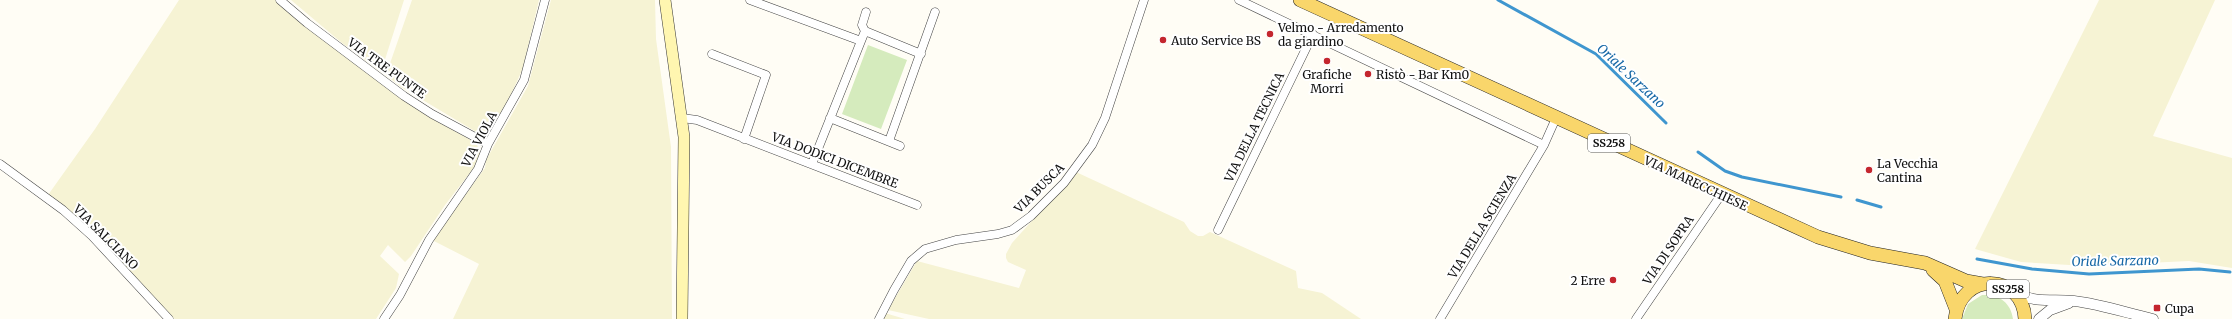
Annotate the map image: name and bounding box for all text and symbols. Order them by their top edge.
place label: Velmo - Arredamento da giardino [1277,20,1403,49]
marker: Velmo - Arredamento da giardino [1265,29,1275,39]
place label: Auto Service BS [1170,33,1261,48]
street label: VIA TRE PUNTE [344,34,429,102]
marker: Auto Service BS [1158,35,1168,45]
water label: Oriale Sarzano [1593,40,1669,112]
marker: Grafiche Morri [1322,56,1332,66]
place label: Grafiche Morri [1303,67,1351,96]
place label: Ristò - Bar Km0 [1376,67,1470,82]
street label: VIA DELLA TECNICA [1220,69,1287,185]
marker: Ristò - Bar Km0 [1363,69,1373,79]
street label: VIA VIOLA [458,108,500,170]
street label: VIA DODICI DICEMBRE [769,129,901,191]
road number: SS258 [1588,134,1630,152]
street label: VIA MARECCHIESE [1641,152,1751,214]
place label: La Vecchia Cantina [1877,156,1939,185]
street label: VIA BUSCA [1010,160,1067,217]
marker: La Vecchia Cantina [1864,165,1874,175]
street label: VIA DELLA SCIENZA [1444,170,1519,282]
street label: VIA SALCIANO [70,201,142,273]
street label: VIA DI SOPRA [1639,212,1697,288]
water label: Oriale Sarzano [2071,252,2159,270]
place label: 2 Erre [1571,273,1605,288]
marker: 2 Erre [1608,275,1618,285]
road number: SS258 [1987,280,2029,298]
place label: Cupa [2165,301,2195,316]
marker: Cupa [2152,303,2162,313]

